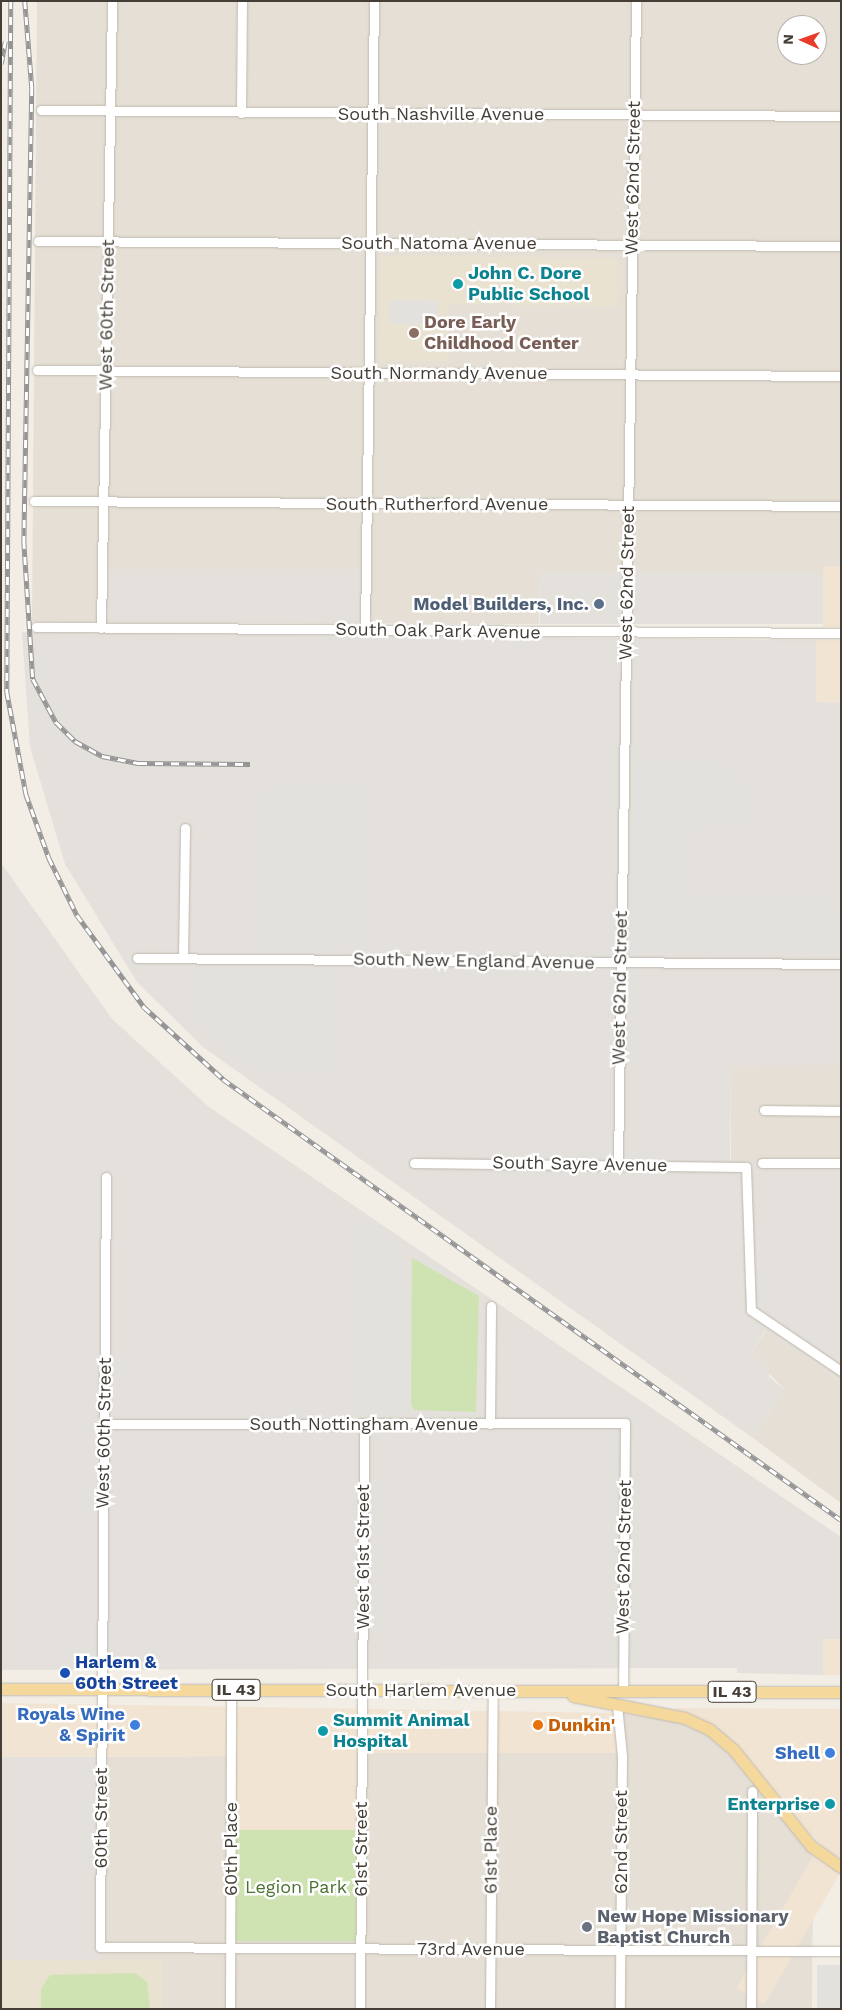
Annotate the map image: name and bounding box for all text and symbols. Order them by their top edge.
north arrow [777,15,827,65]
text: N [780,34,796,45]
street label: West 62nd Street [621,101,645,255]
street label: South Nashville Avenue [337,103,545,125]
street label: South Natoma Avenue [341,232,537,254]
street label: West 60th Street [95,239,119,391]
place label: John C. Dore Public School [468,263,589,306]
marker: John C. Dore Public School [452,278,464,290]
place label: Dore Early Childhood Center [424,312,579,354]
marker: Dore Early Childhood Center [408,327,420,339]
street label: South Normandy Avenue [330,362,548,384]
street label: South Rutherford Avenue [325,493,549,515]
street label: West 62nd Street [615,506,639,660]
place label: Model Builders, Inc. [413,593,589,615]
marker: Model Builders, Inc. [593,598,605,610]
street label: South Oak Park Avenue [334,618,542,644]
street label: West 62nd Street [608,911,632,1065]
street label: South New England Avenue [352,948,596,974]
street label: South Sayre Avenue [492,1152,668,1176]
street label: West 60th Street [92,1357,116,1509]
street label: South Nottingham Avenue [249,1413,479,1435]
street label: West 62nd Street [612,1480,636,1634]
street label: West 61st Street [352,1484,374,1630]
place label: Harlem & 60th Street [75,1652,178,1695]
marker: Harlem & 60th Street [59,1667,71,1679]
road number: IL 43 [211,1676,261,1704]
road number: IL 43 [707,1678,757,1705]
street label: South Harlem Avenue [325,1679,517,1701]
place label: Royals Wine & Spirit [17,1704,125,1746]
place label: Summit Animal Hospital [333,1710,470,1752]
place label: Dunkin' [548,1714,615,1736]
marker: Royals Wine & Spirit [129,1719,141,1731]
marker: Dunkin' [532,1719,544,1731]
marker: Summit Animal Hospital [317,1725,329,1737]
place label: Shell [775,1742,820,1764]
marker: Shell [824,1747,836,1759]
street label: 60th Street [90,1767,112,1869]
street label: 62nd Street [610,1790,632,1894]
place label: Enterprise [727,1793,820,1815]
marker: Enterprise [824,1798,836,1810]
street label: 61st Street [350,1801,372,1897]
street label: 60th Place [220,1802,242,1896]
street label: 61st Place [480,1806,502,1894]
park label: Legion Park [245,1876,347,1898]
place label: New Hope Missionary Baptist Church [597,1906,789,1948]
marker: New Hope Missionary Baptist Church [581,1921,593,1933]
street label: 73rd Avenue [417,1938,525,1960]

